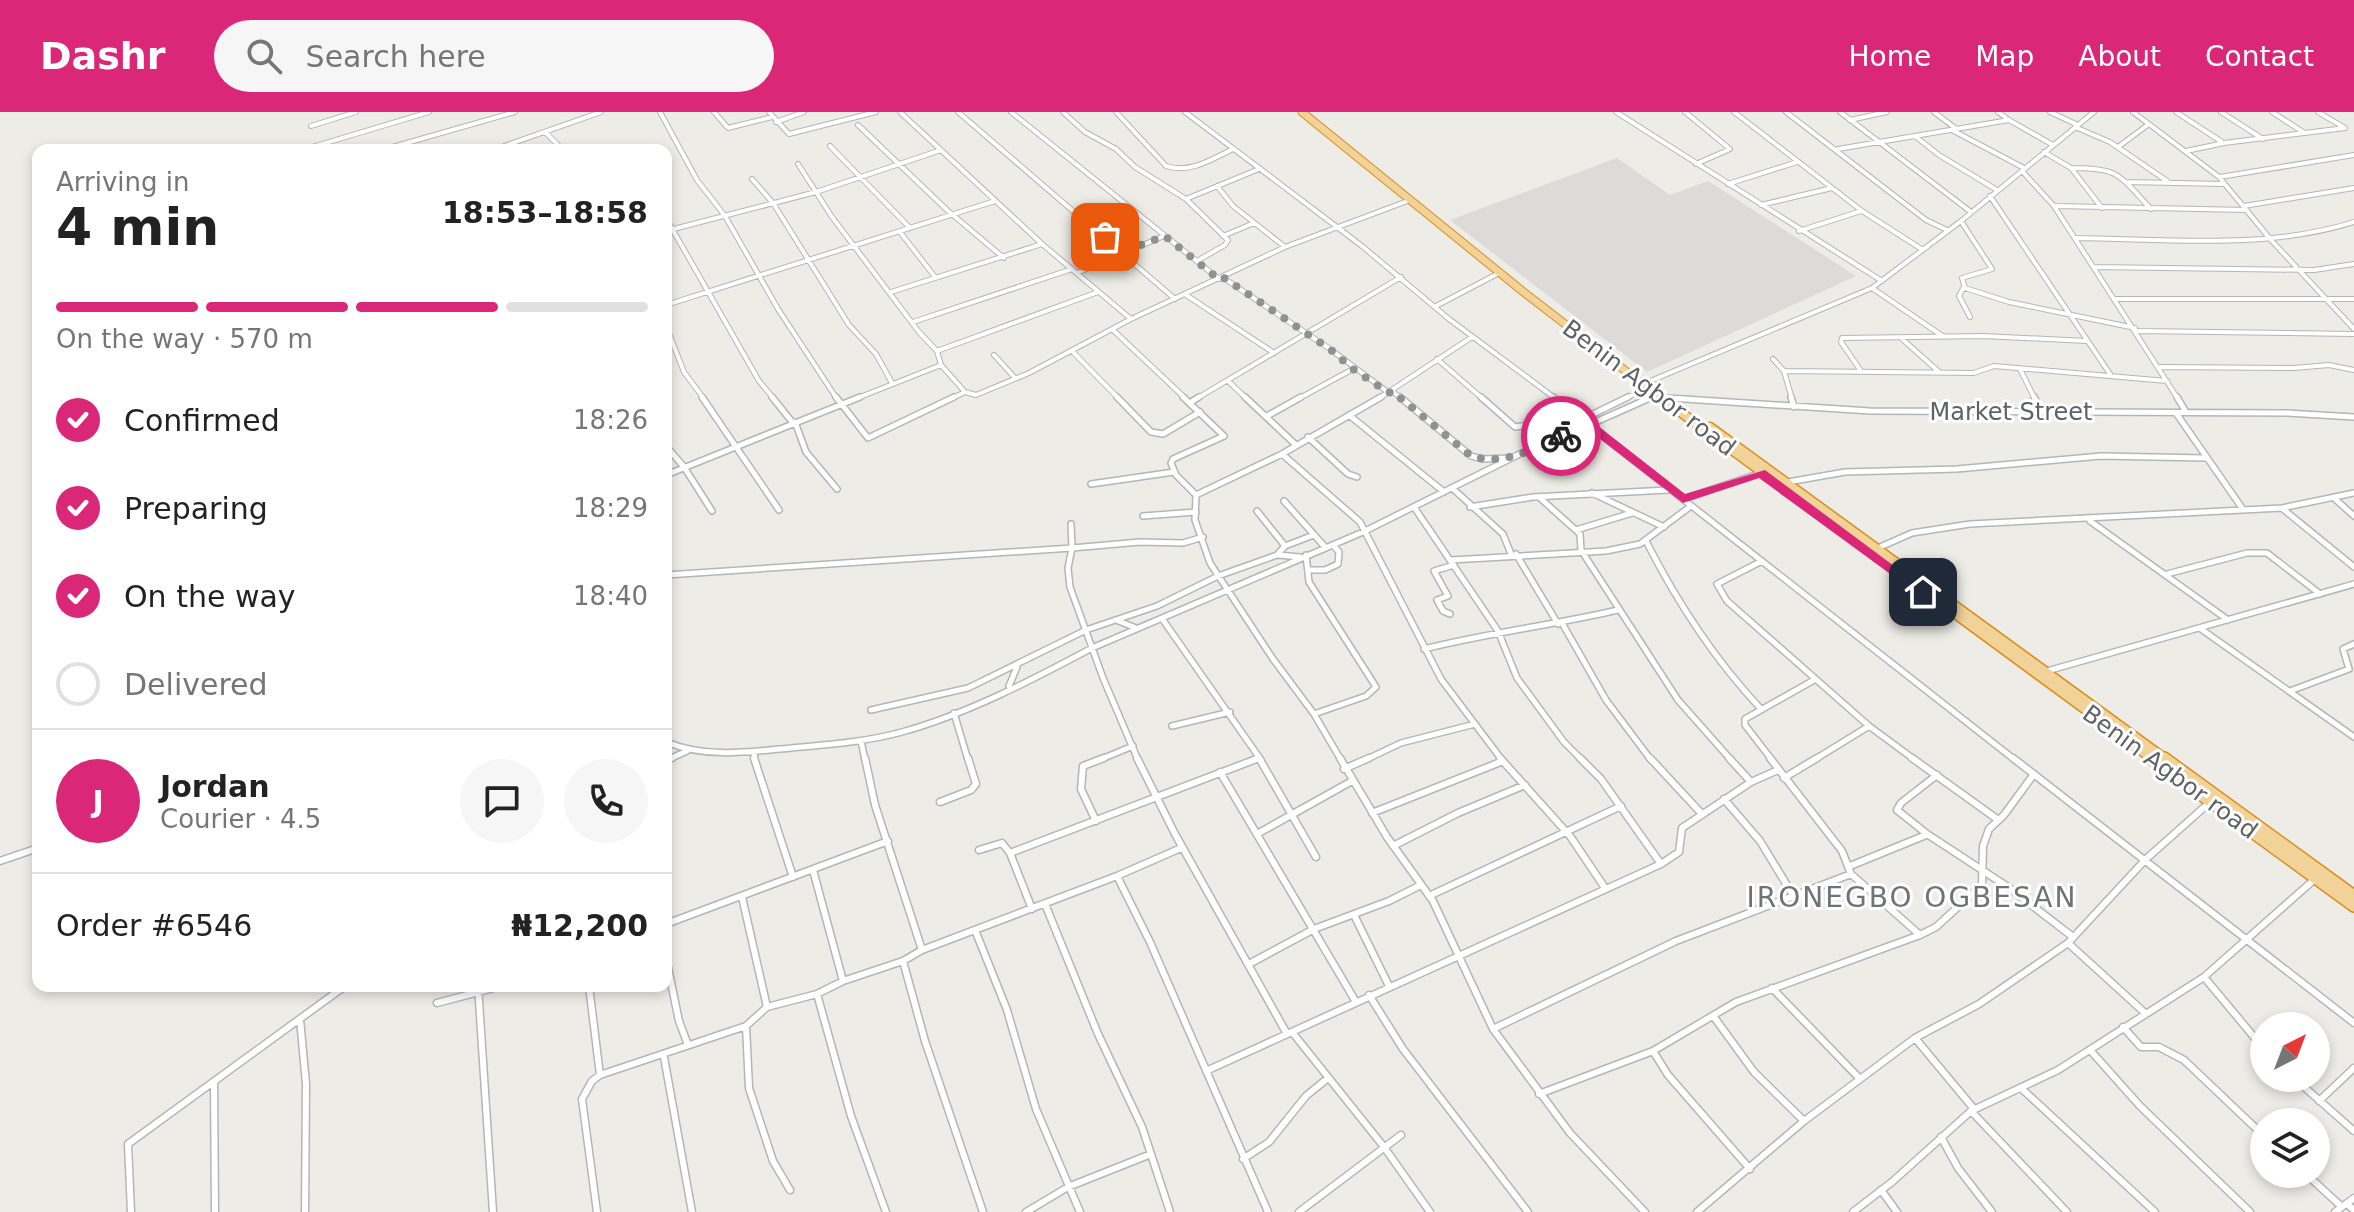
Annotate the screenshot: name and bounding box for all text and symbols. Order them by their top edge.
search box [214,20,774,92]
text: Dashr [40,34,166,78]
icon: search [242,34,286,78]
text: Search here [306,39,486,74]
text: Home [1848,40,1931,73]
text: Map [1975,40,2034,73]
text: About [2078,40,2161,73]
text: Contact [2205,40,2314,73]
text: Arriving in [56,167,190,197]
text: 18:53–18:58 [442,195,648,230]
text: 4 min [56,197,219,257]
pin [1071,203,1139,271]
icon: bag [1083,215,1127,259]
street label: Benin Agbor road [1557,314,1741,462]
text: On the way · 570 m [56,324,313,354]
courier [1521,396,1601,476]
icon: check [56,398,100,442]
street label: Market Street [1929,398,2093,426]
text: Confirmed [124,403,280,438]
text: 18:26 [573,405,648,435]
icon: bike [1539,414,1583,458]
icon: check [56,486,100,530]
text: Preparing [124,491,268,526]
text: 18:29 [573,493,648,523]
pin [1889,558,1957,626]
icon: home [1901,570,1945,614]
icon: check [56,574,100,618]
text: On the way [124,579,296,614]
text: 18:40 [573,581,648,611]
text: Delivered [124,667,268,702]
street label: Benin Agbor road [2077,699,2263,845]
button: chat [460,759,544,843]
button: phone [564,759,648,843]
text: Jordan [160,769,270,804]
text: J [92,784,104,819]
text: Courier · 4.5 [160,804,321,834]
district label: IRONEGBO OGBESAN [1747,881,2077,914]
text: Order #6546 [56,908,252,943]
text: ₦12,200 [511,908,648,943]
north arrow [2250,1012,2330,1092]
map controls [2250,1012,2330,1188]
button: layers [2250,1108,2330,1188]

